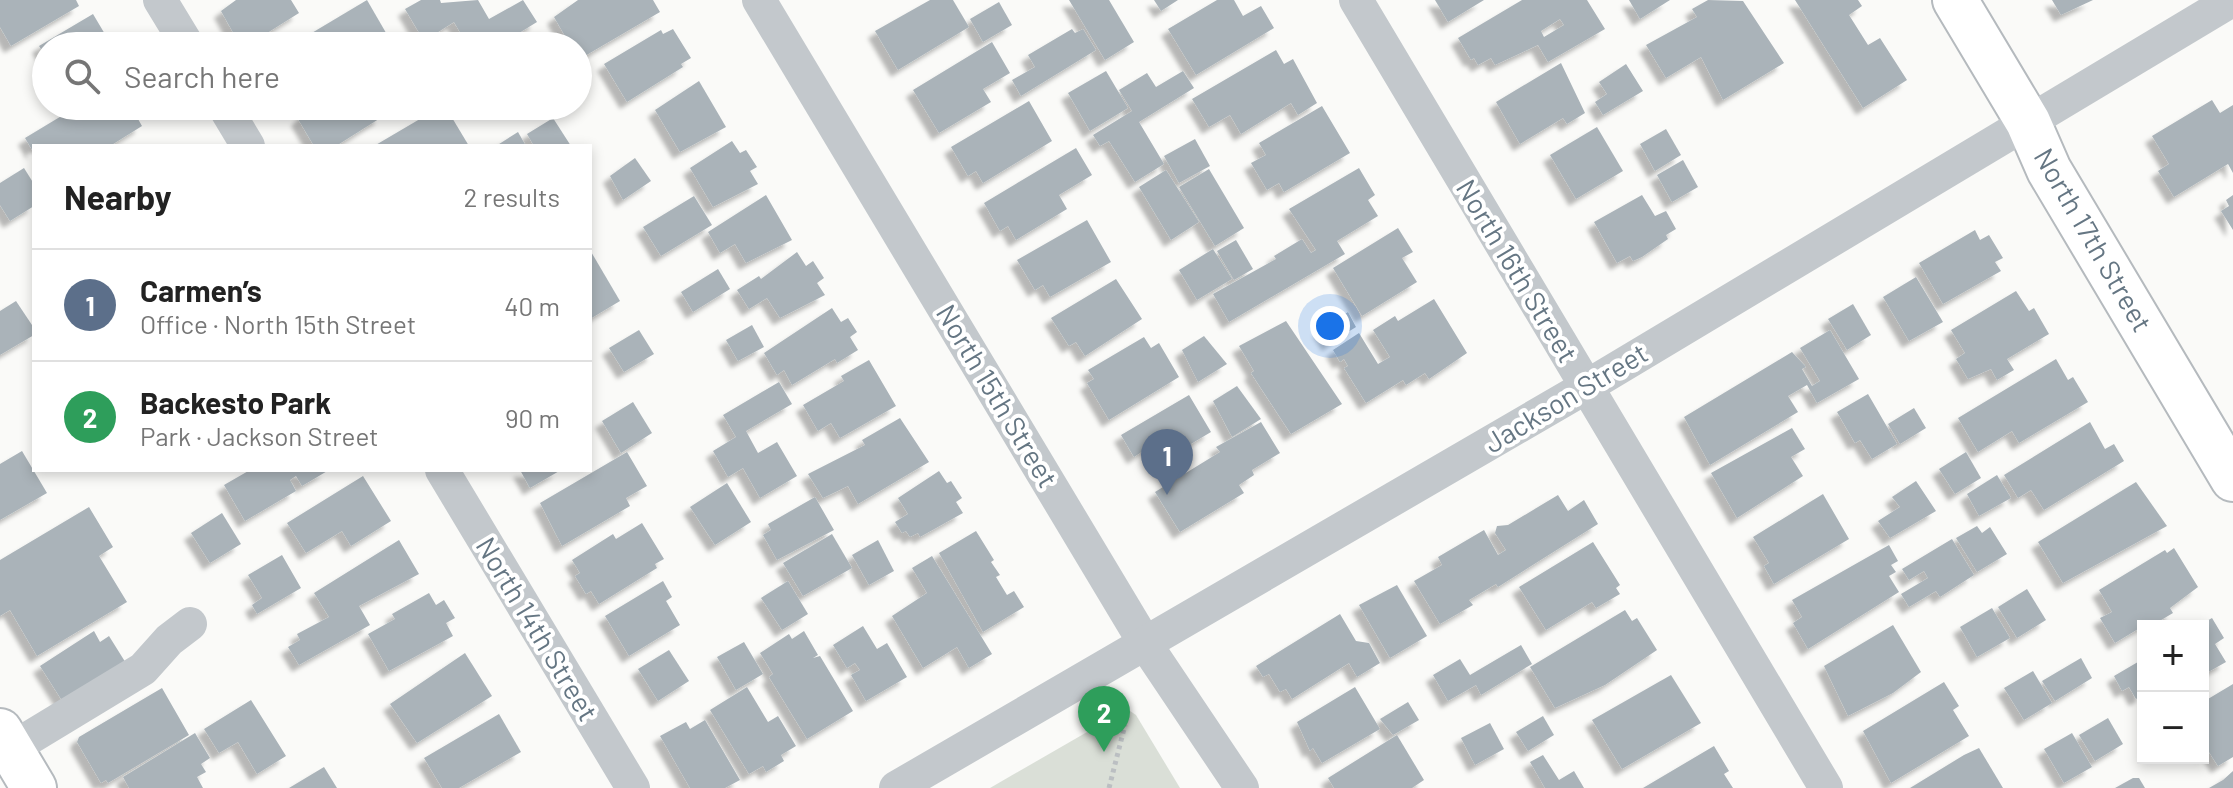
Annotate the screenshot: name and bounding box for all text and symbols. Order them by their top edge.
search box [32,32,592,120]
icon: search [60,54,104,98]
text: Search here [124,58,280,94]
street label: North 17th Street [2028,142,2160,337]
street label: North 16th Street [1450,173,1586,368]
text: Nearby [64,176,172,217]
text: 2 results [464,181,560,212]
text: Carmen’s [140,272,262,308]
text: 1 [85,290,95,321]
text: 40 m [504,290,560,321]
street label: North 15th Street [930,298,1066,493]
your location [1310,306,1350,346]
text: Office · North 15th Street [140,308,416,339]
street label: Jackson Street [1478,335,1653,459]
text: Backesto Park [140,384,331,420]
text: 2 [83,402,97,433]
text: 90 m [505,402,560,433]
text: Park · Jackson Street [140,420,379,451]
pin: 1 [1141,429,1193,495]
street label: North 14th Street [470,530,606,726]
map controls [2137,620,2209,764]
button: + [2137,620,2209,692]
pin: 2 [1078,686,1130,752]
button: − [2137,692,2209,764]

